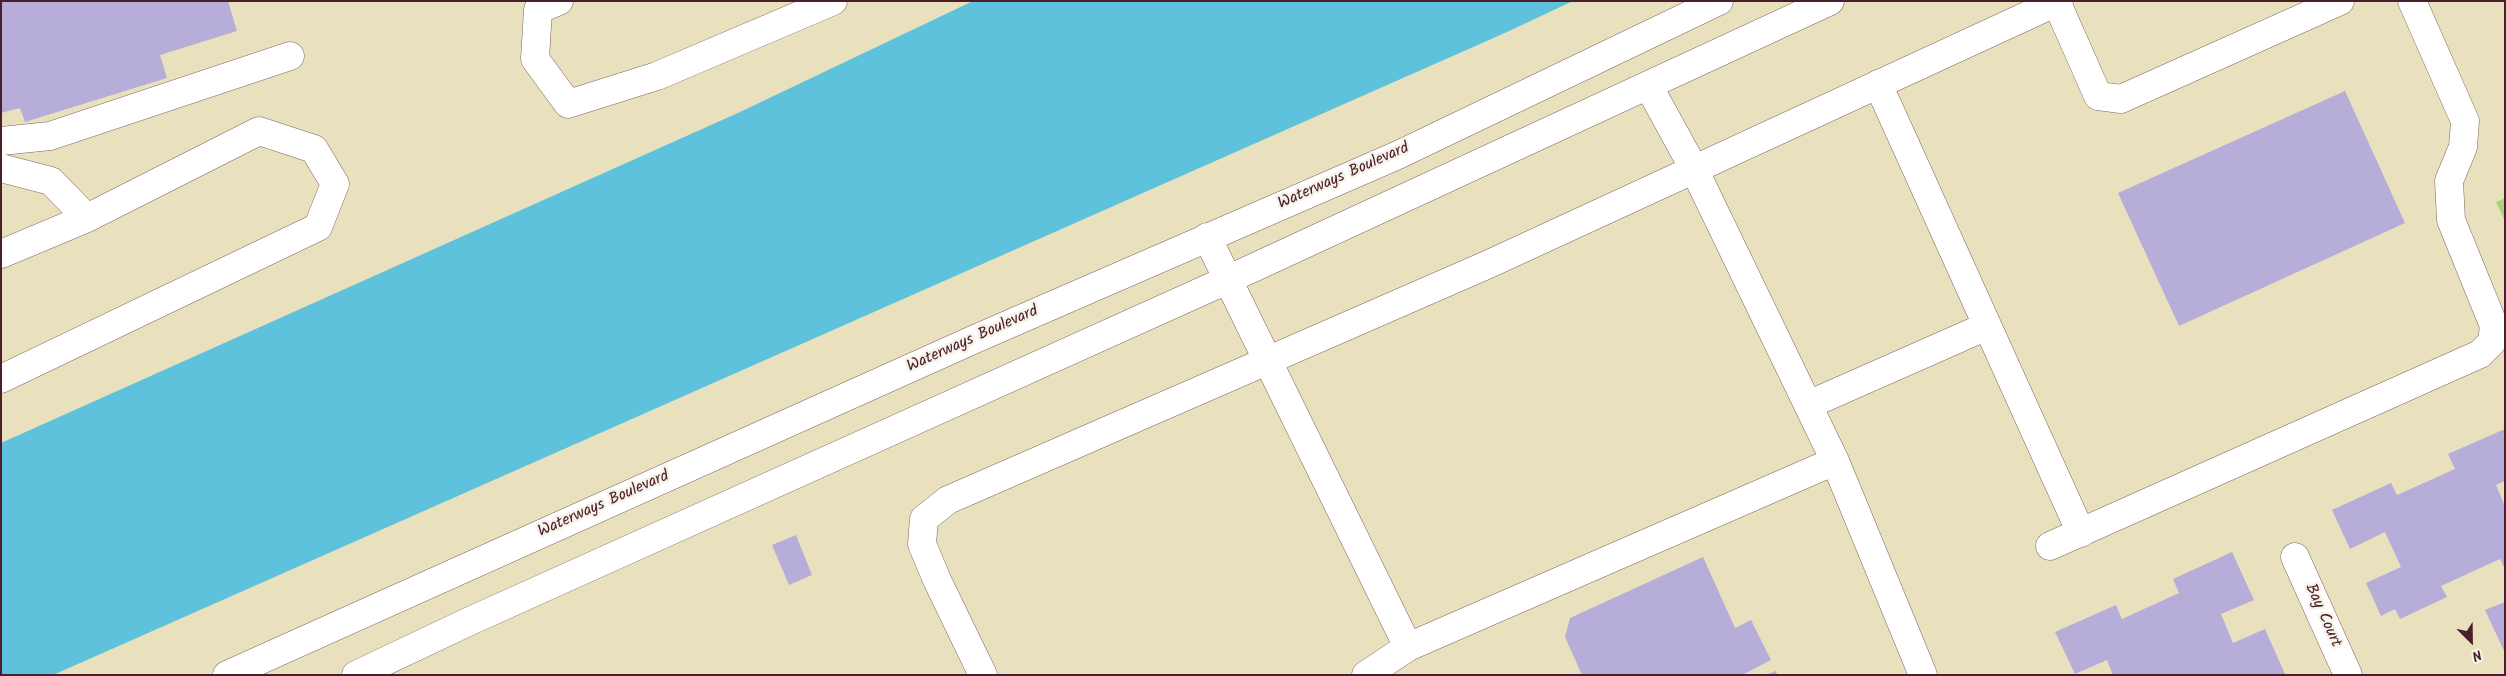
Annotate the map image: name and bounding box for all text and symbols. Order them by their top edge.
street label: Waterways Boulevard [1275,139,1413,215]
street label: Waterways Boulevard [904,302,1042,378]
street label: Waterways Boulevard [535,467,673,543]
street label: Bay Court [2299,581,2345,651]
north arrow [2446,616,2496,666]
text: N [2468,643,2485,667]

